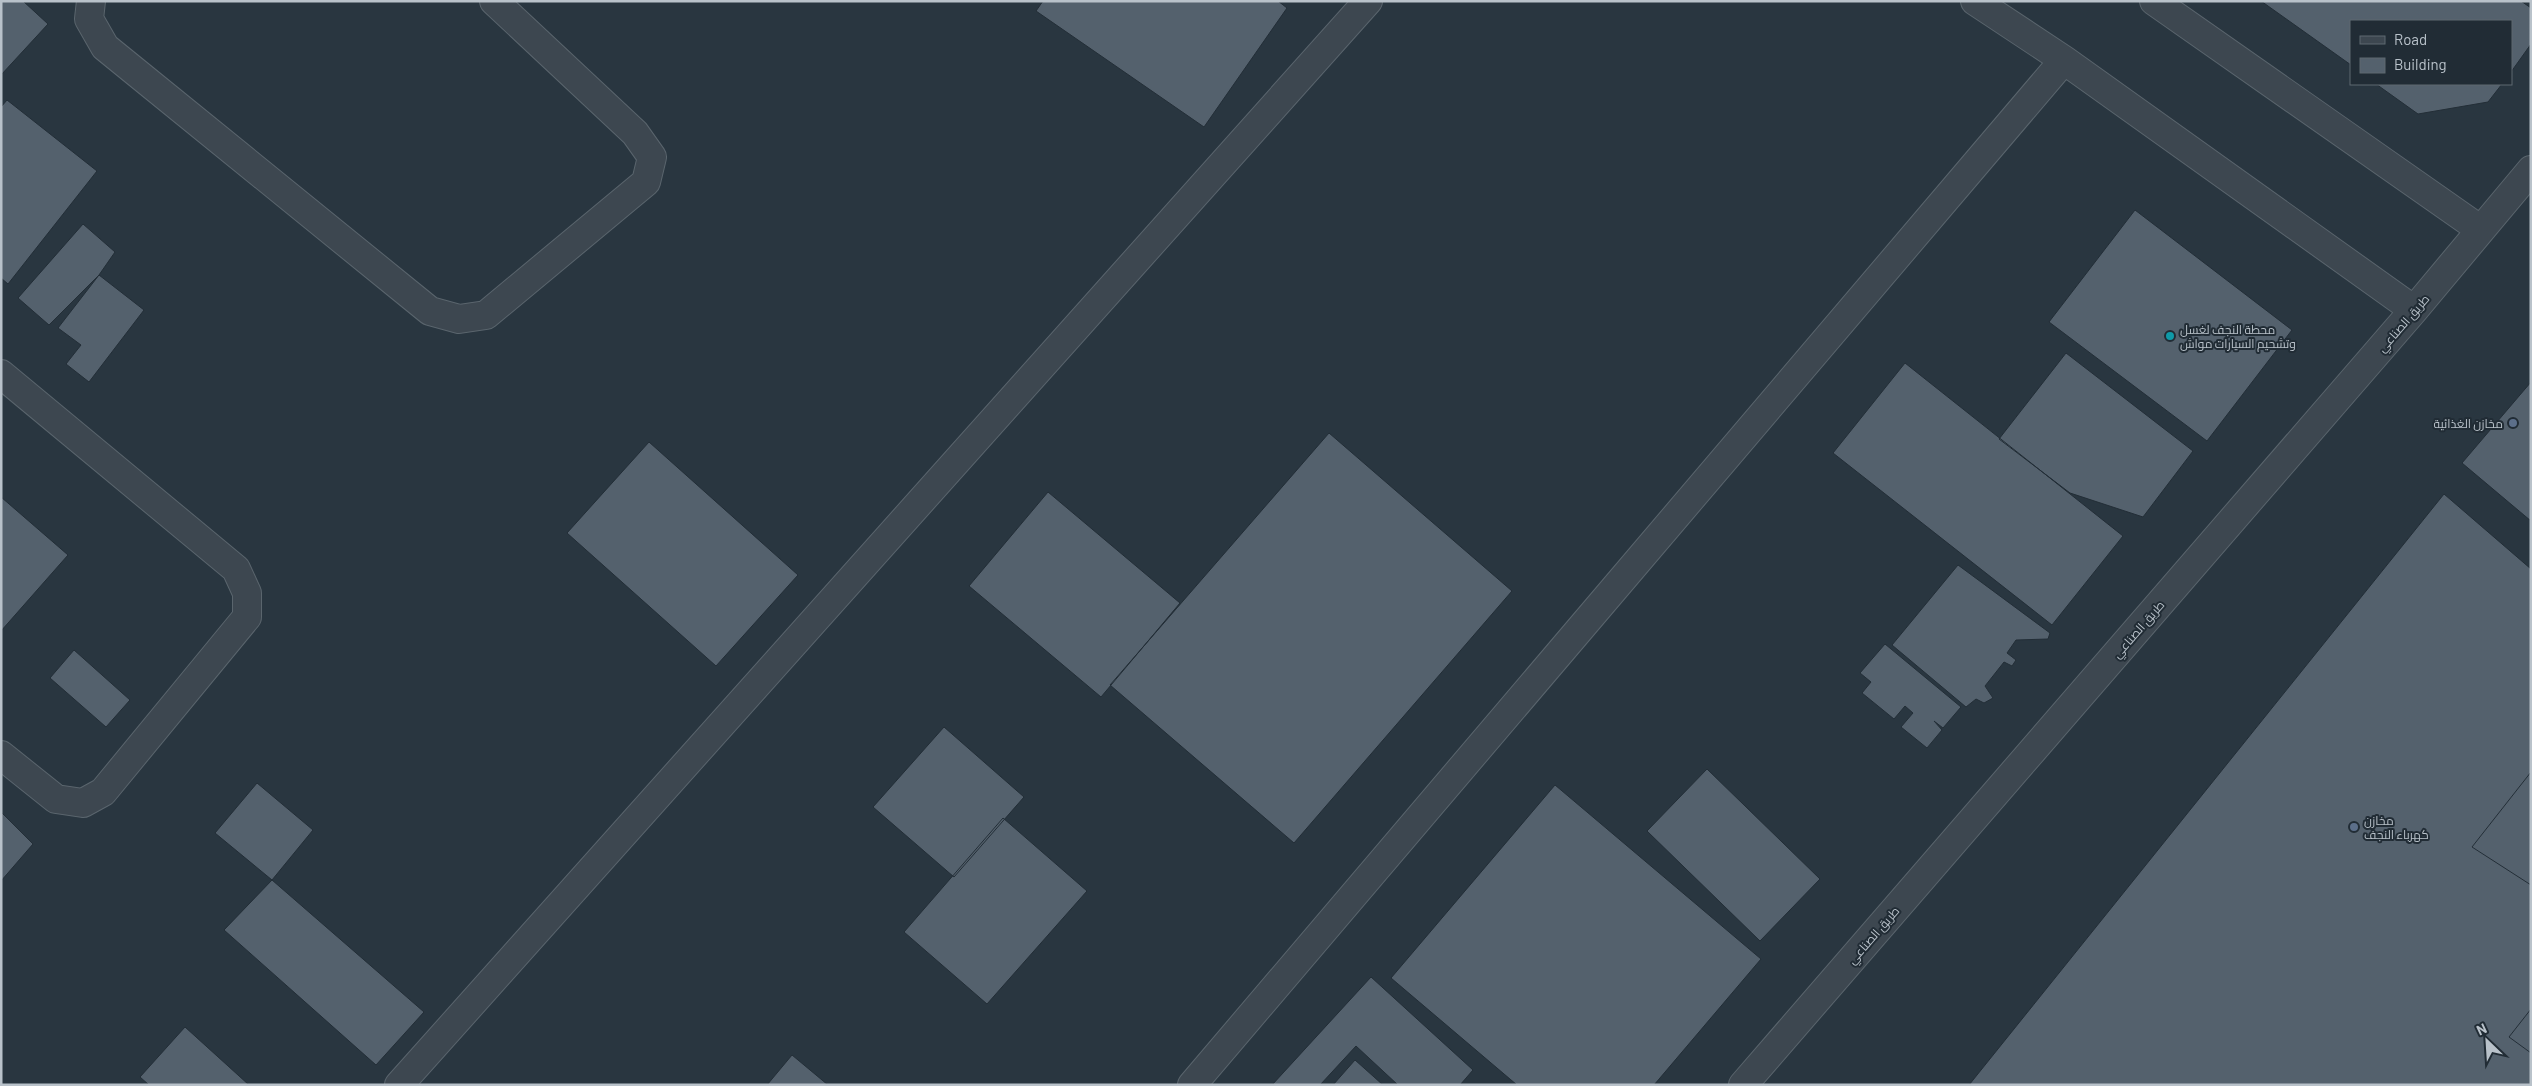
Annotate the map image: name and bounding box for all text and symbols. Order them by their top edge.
legend [2350,20,2512,85]
text: Road [2394,30,2427,48]
text: Building [2394,55,2447,73]
street label: طريق الصناعي [2374,291,2435,357]
place label: محطة النجف لغسل وتشحيم السيارات مواش [2180,322,2296,352]
marker: محطة النجف لغسل وتشحيم السيارات مواش [2164,330,2176,342]
place label: مخازن الغذائية [2433,416,2503,431]
marker: مخازن الغذائية [2507,417,2519,429]
street label: طريق الصناعي [2109,597,2170,663]
place label: مخازن كهرباء النجف [2364,813,2429,842]
marker: مخازن كهرباء النجف [2348,821,2360,833]
street label: طريق الصناعي [1844,903,1905,969]
north arrow [2462,1016,2512,1066]
text: N [2473,1019,2489,1038]

